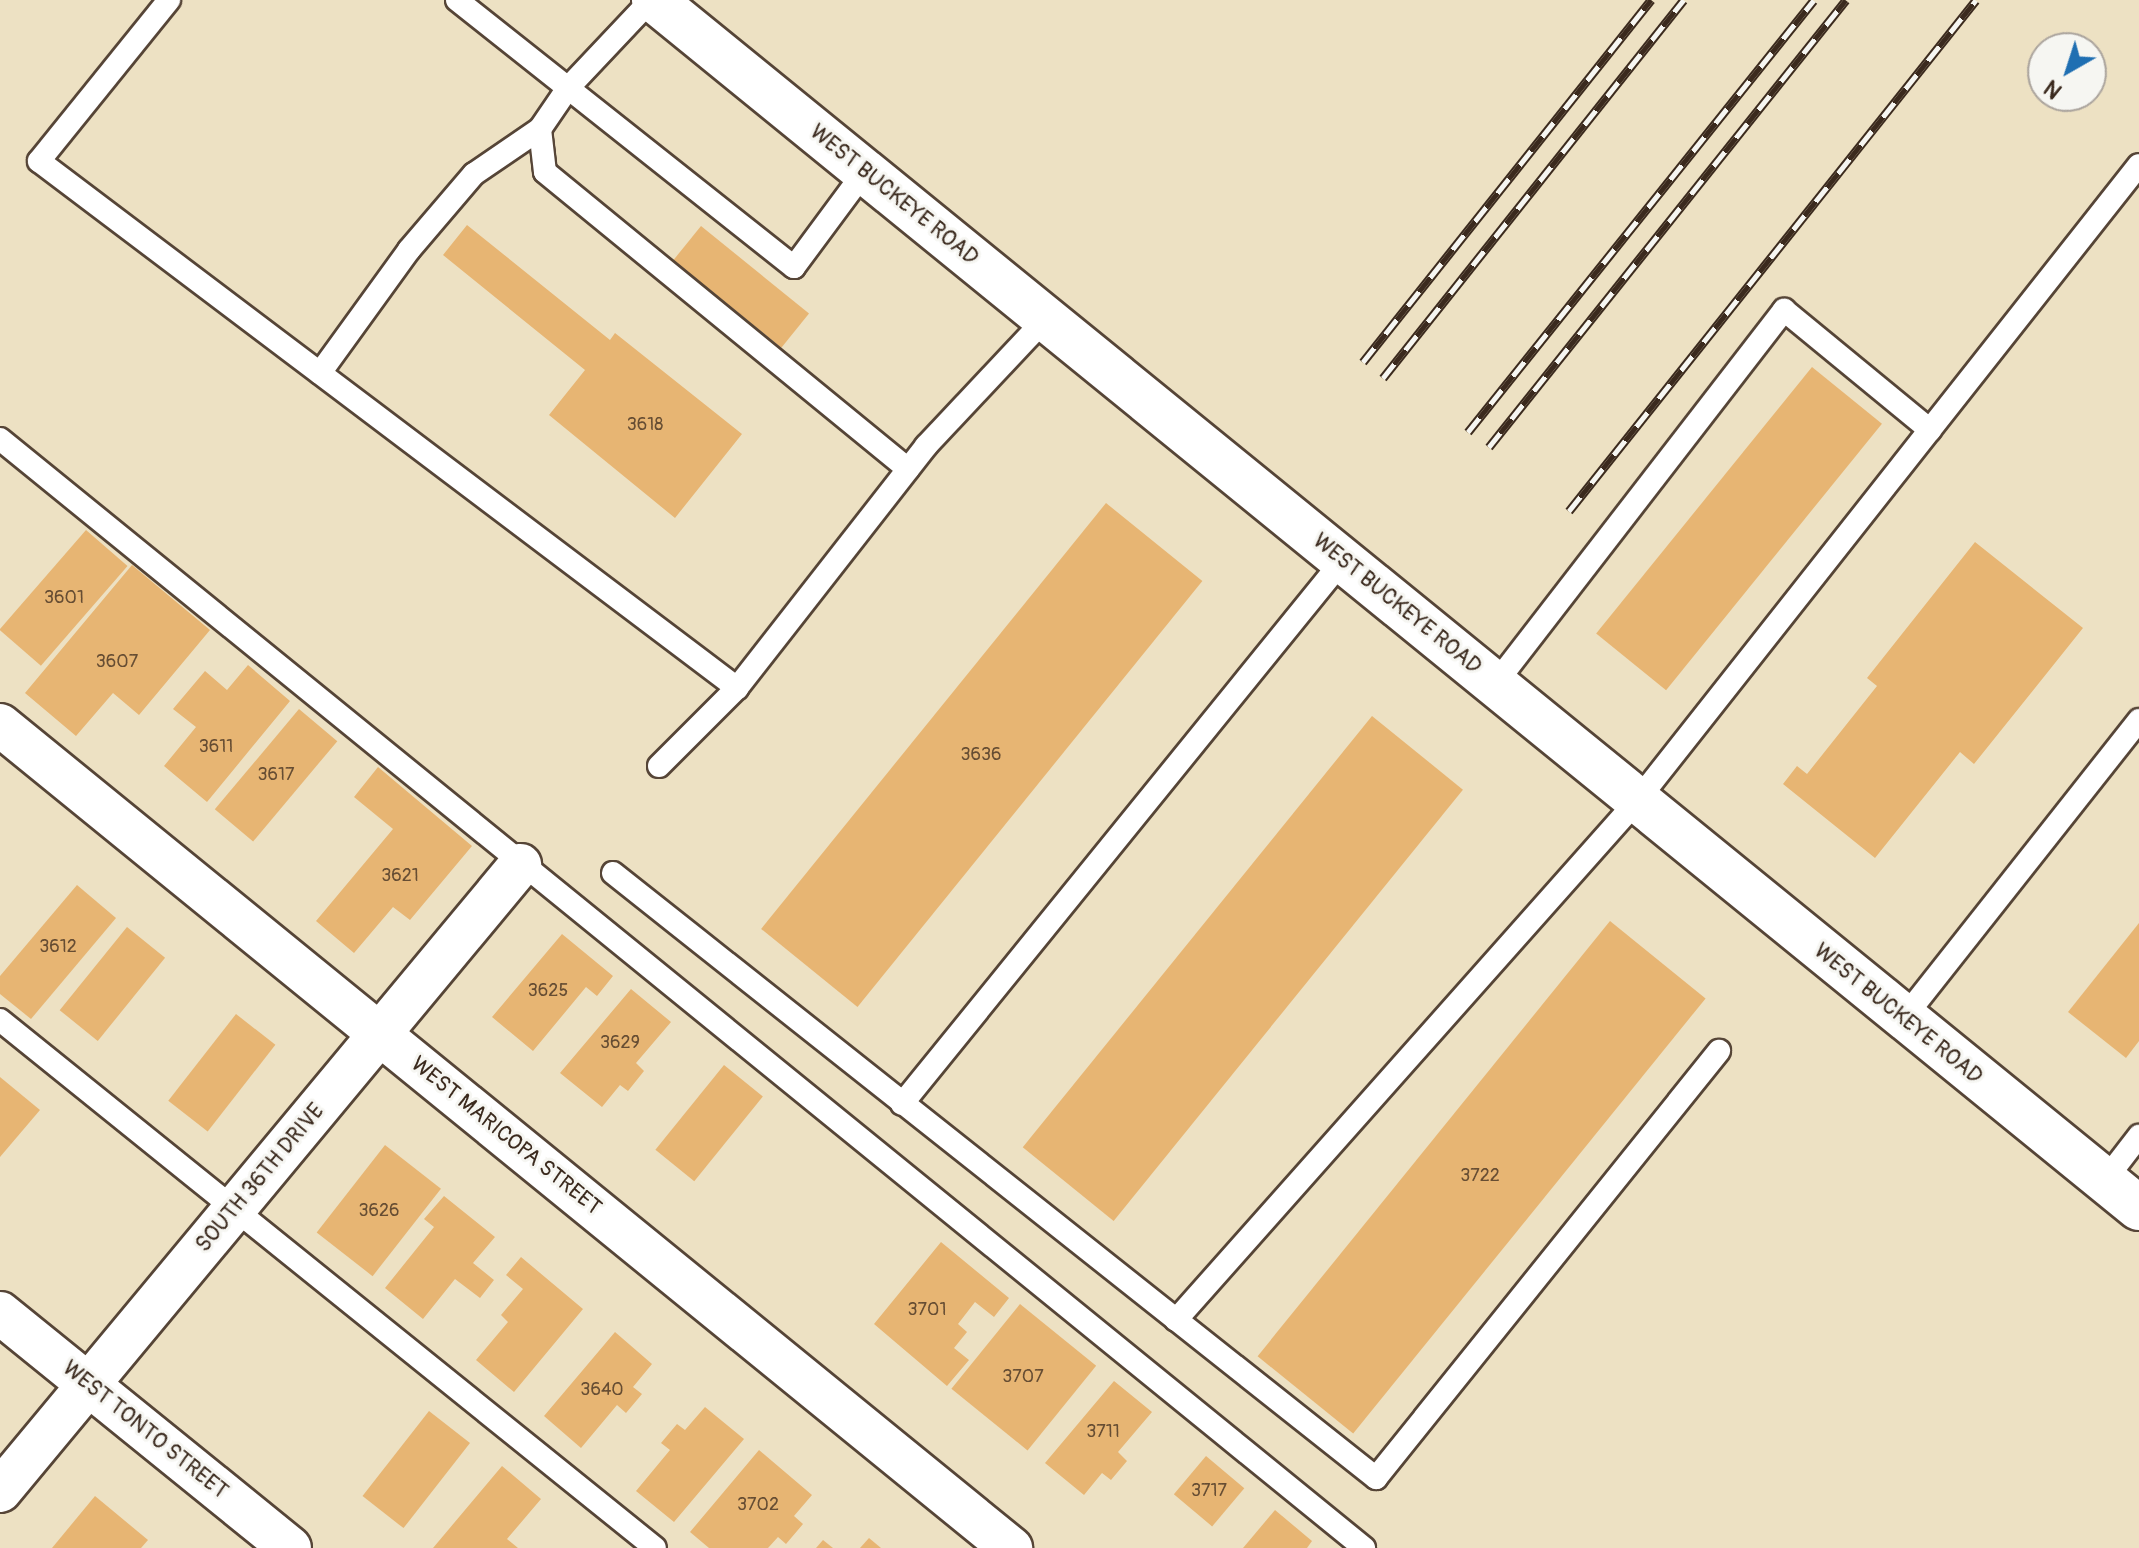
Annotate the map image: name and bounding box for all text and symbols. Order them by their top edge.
north arrow [2027,32,2107,112]
text: N [2039,74,2068,105]
street label: WEST BUCKEYE ROAD [804,119,984,271]
house number: 3618 [627,414,663,436]
street label: WEST BUCKEYE ROAD [1307,528,1487,680]
house number: 3601 [44,587,84,609]
house number: 3607 [96,651,138,673]
house number: 3611 [199,736,233,758]
house number: 3636 [960,744,1002,766]
house number: 3617 [257,764,295,786]
house number: 3621 [381,865,419,887]
house number: 3612 [39,936,77,958]
street label: WEST BUCKEYE ROAD [1808,938,1988,1090]
house number: 3625 [528,980,568,1002]
house number: 3629 [600,1032,640,1054]
street label: WEST MARICOPA STREET [405,1051,607,1221]
street label: SOUTH 36TH DRIVE [190,1098,330,1258]
house number: 3722 [1460,1165,1500,1187]
house number: 3626 [358,1200,400,1222]
house number: 3701 [908,1299,946,1321]
street label: WEST TONTO STREET [57,1355,233,1505]
house number: 3707 [1002,1366,1044,1388]
house number: 3640 [580,1379,624,1401]
house number: 3711 [1086,1421,1120,1443]
house number: 3717 [1191,1480,1227,1502]
house number: 3702 [737,1494,779,1516]

